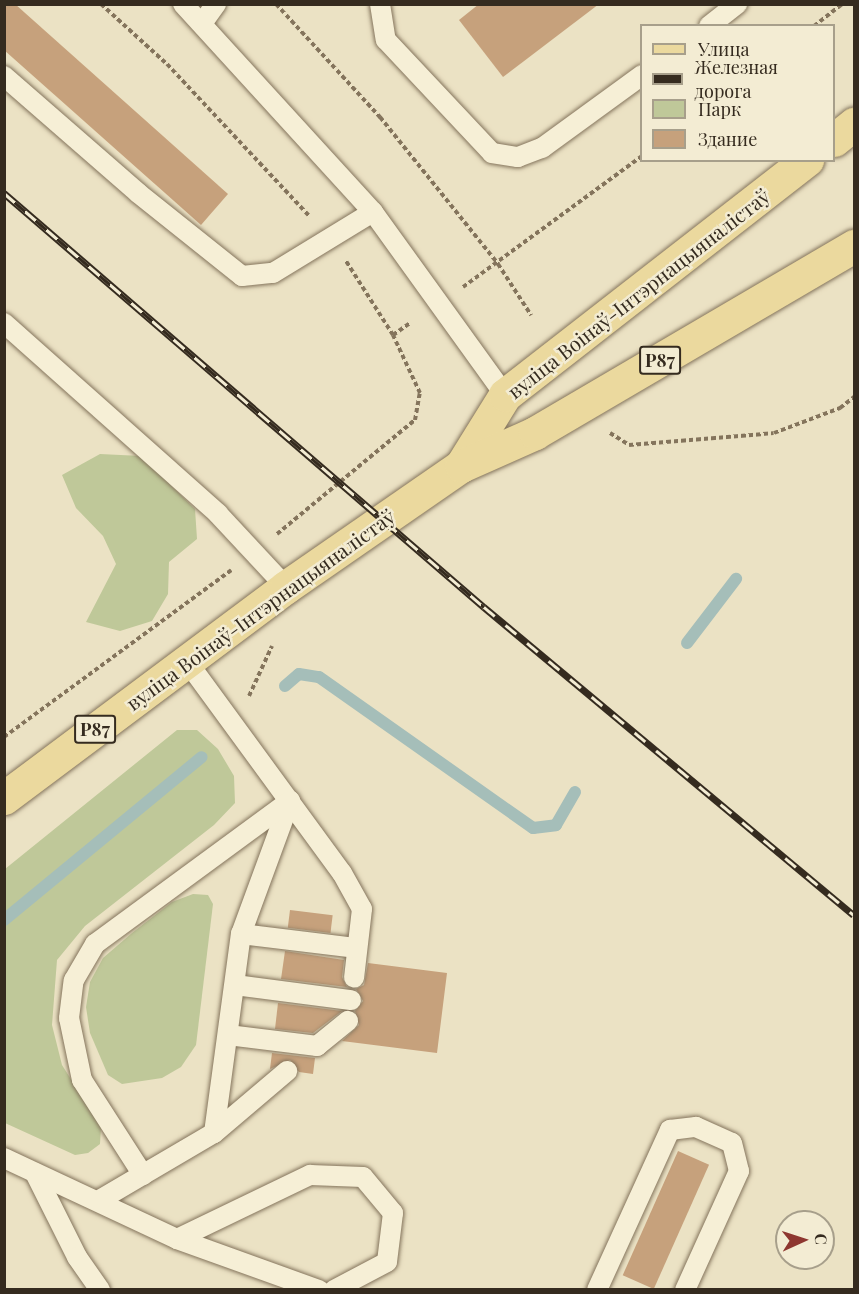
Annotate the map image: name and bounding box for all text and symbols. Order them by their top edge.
legend [640,24,835,162]
text: Улица [698,37,749,61]
text: Железная дорога [695,55,778,103]
text: Парк [698,97,741,121]
text: Здание [698,127,757,151]
street label: вуліца Воінаў-Інтэрнацыяналістаў [502,183,774,403]
road number: Р87 [639,345,681,375]
street label: вуліца Воінаў-Інтэрнацыяналістаў [121,503,399,715]
road number: Р87 [74,714,116,744]
north arrow [775,1210,835,1270]
text: С [811,1233,832,1245]

